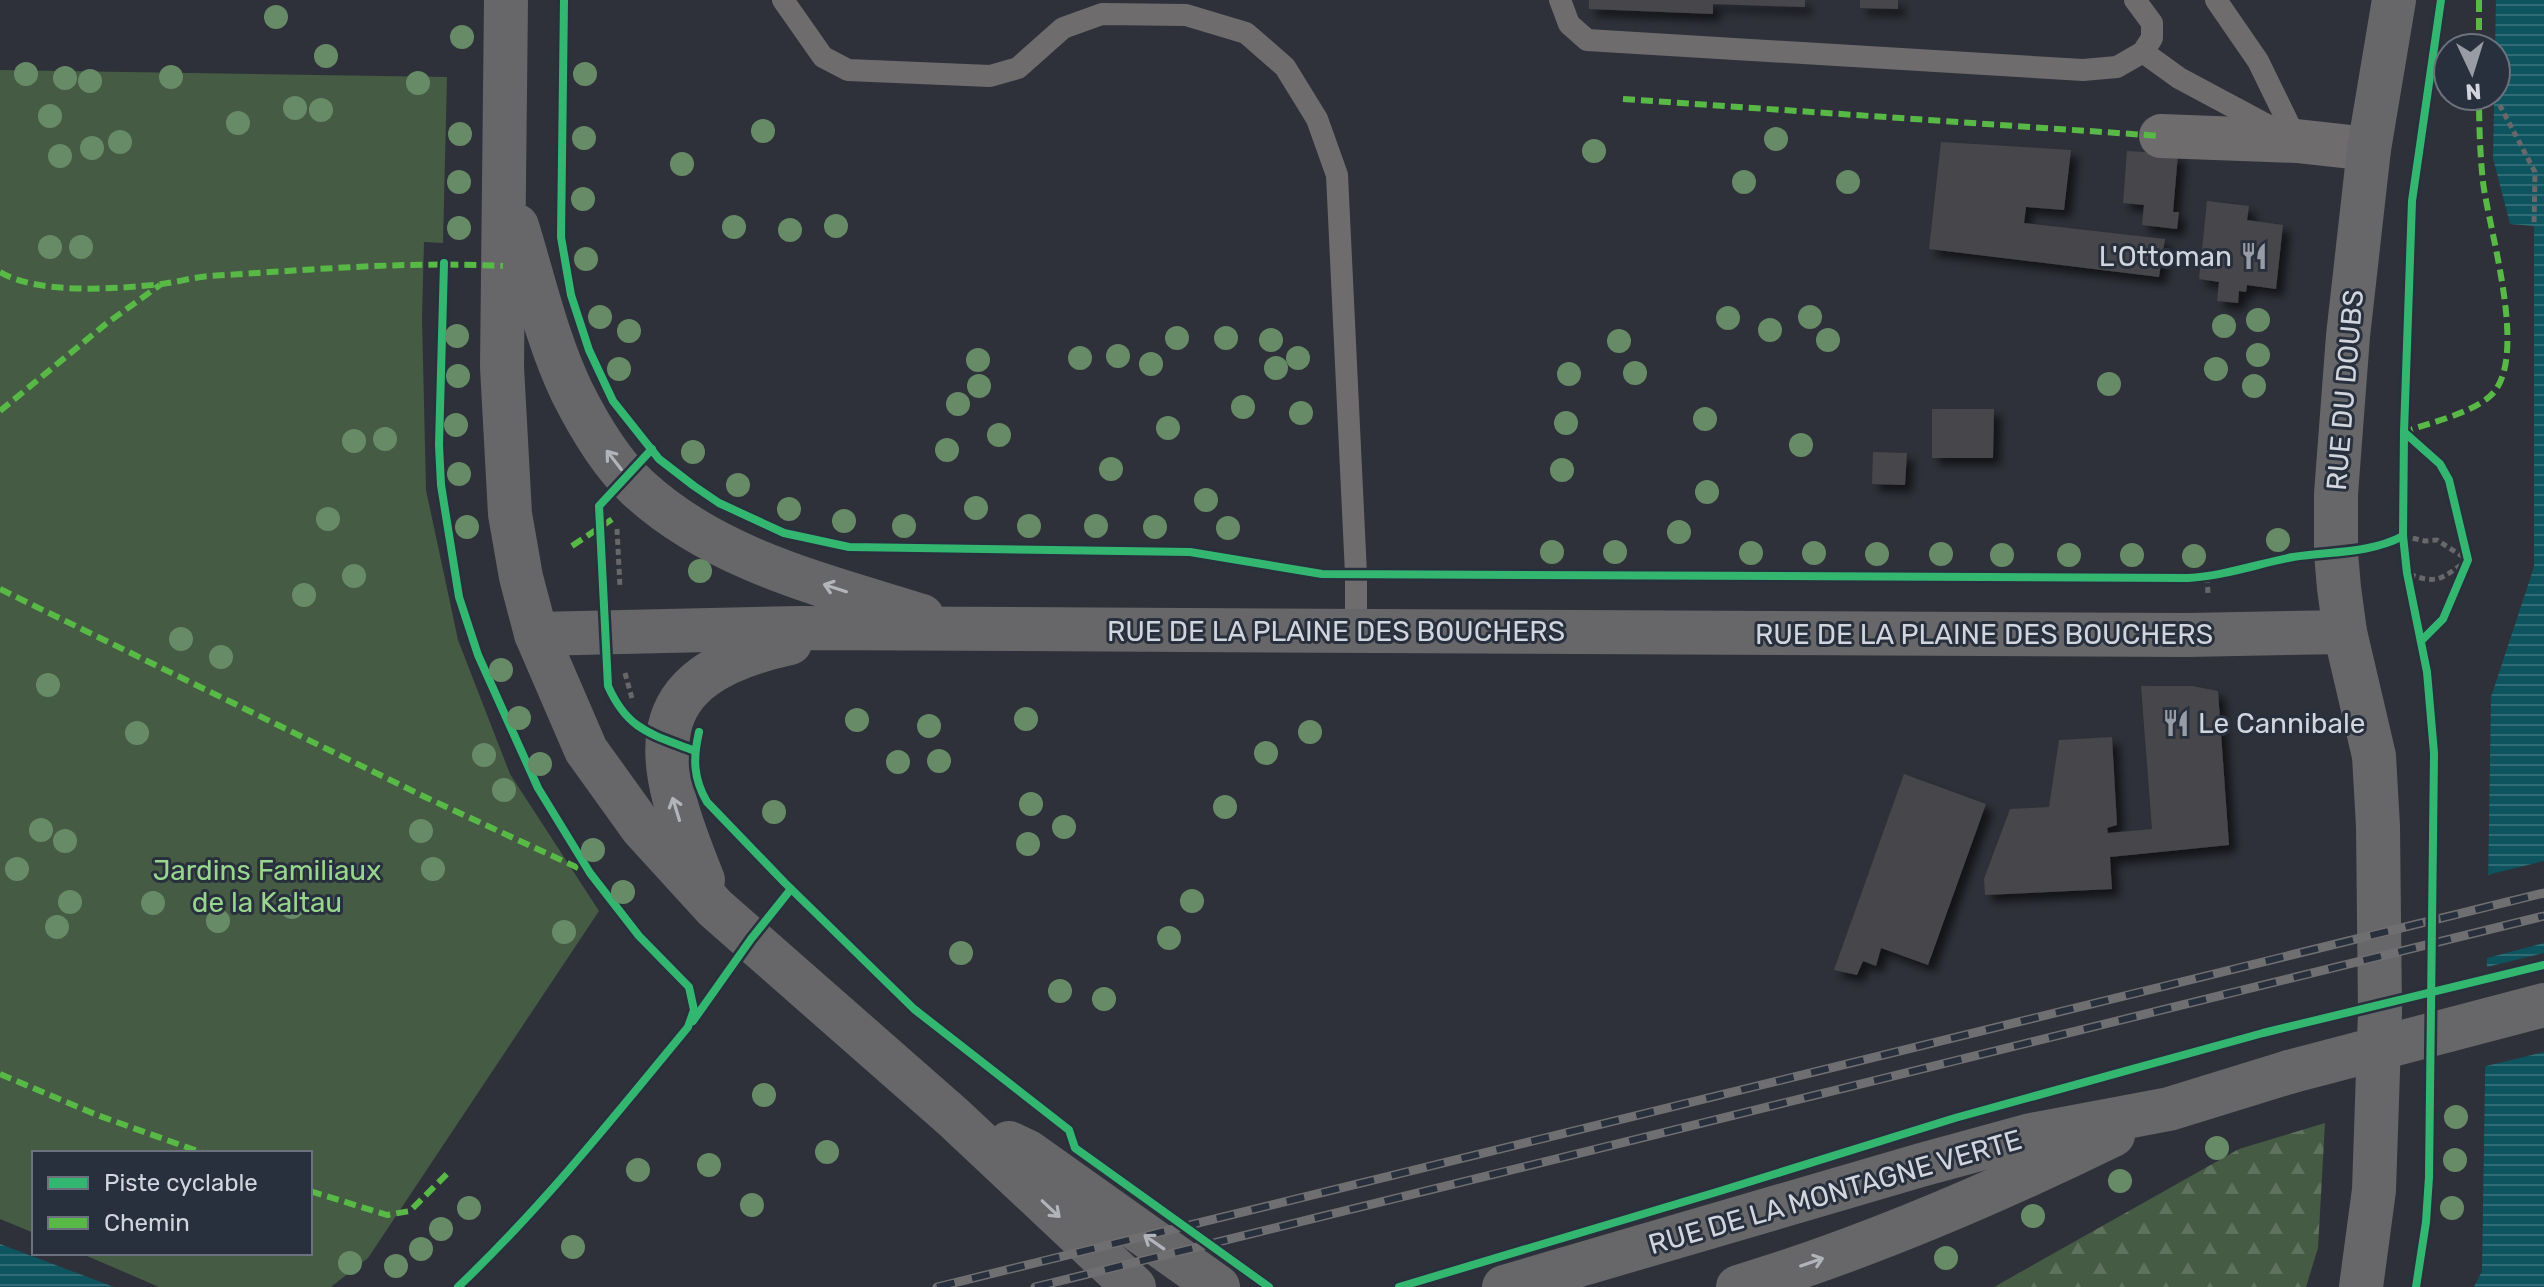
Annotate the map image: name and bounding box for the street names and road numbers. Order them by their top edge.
street label: RUE DU DOUBS [2320,288,2370,492]
street label: RUE DE LA PLAINE DES BOUCHERS [1107,615,1565,648]
street label: RUE DE LA PLAINE DES BOUCHERS [1755,618,2213,651]
street label: RUE DE LA MONTAGNE VERTE [1644,1123,2026,1261]

